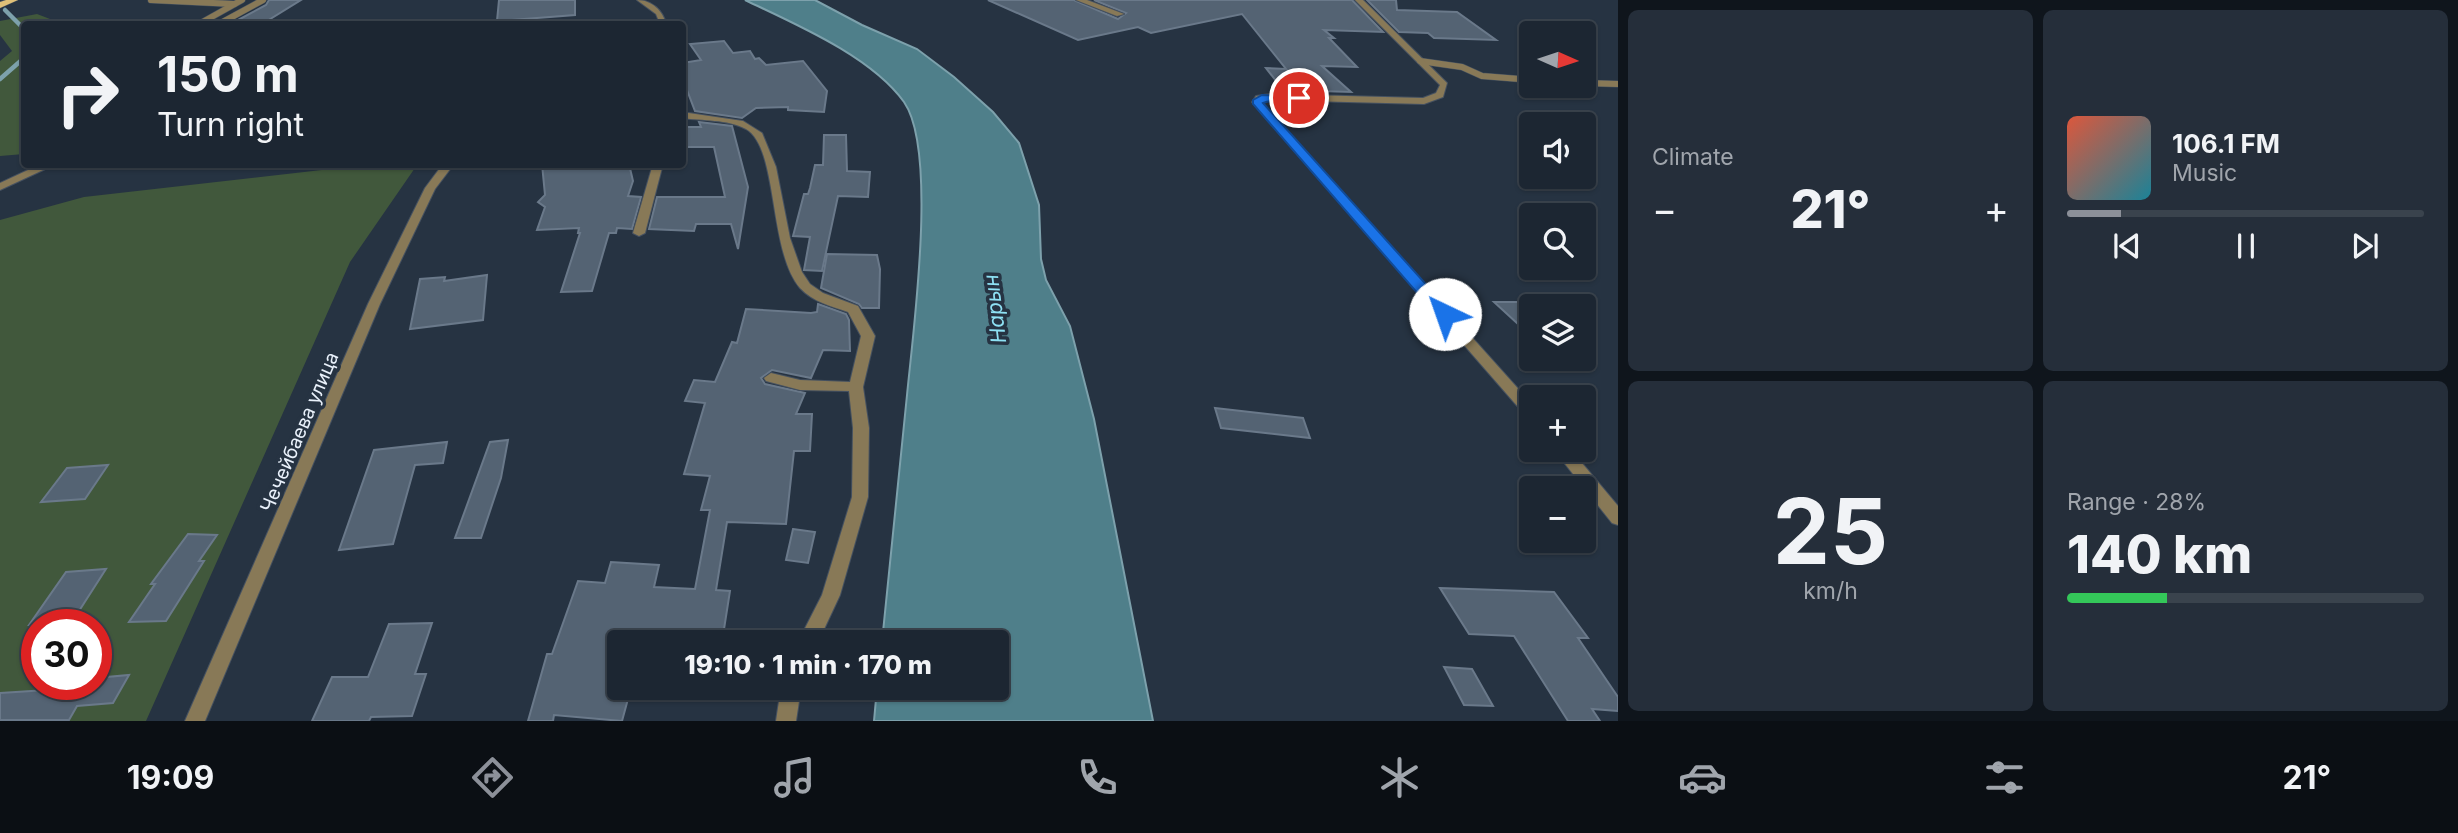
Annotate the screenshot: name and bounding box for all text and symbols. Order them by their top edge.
north arrow [1519,21,1596,98]
map controls [1519,21,1596,553]
text: 150 m [157,45,299,104]
icon: right [42,49,133,140]
pin [1269,68,1329,128]
icon: arrive [1280,79,1318,117]
text: Turn right [157,105,304,144]
button: sound [1519,112,1596,189]
text: 106.1 FM [2172,128,2280,159]
text: Climate [1652,143,1734,171]
text: Music [2172,159,2237,187]
text: 21° [1790,178,1871,241]
text: − [1652,186,1677,232]
text: + [1984,186,2009,232]
button: search [1519,203,1596,280]
icon: previous [2108,227,2146,265]
icon: pause [2227,227,2265,265]
icon: next [2346,227,2384,265]
water label: Нарын [978,273,1011,345]
position arrow [1408,277,1482,351]
button: layers [1519,294,1596,371]
street label: Чечейбаева улица [255,349,344,516]
button: + [1519,385,1596,462]
button: − [1519,476,1596,553]
text: 25 [1773,476,1888,586]
text: Range · 28% [2067,488,2206,516]
text: 140 km [2067,523,2252,586]
text: km/h [1803,577,1858,605]
speed limit sign: 30 [21,609,112,700]
text: 19:10 · 1 min · 170 m [684,649,932,680]
icon: directions [468,753,517,802]
icon: music [770,753,819,802]
icon: phone [1073,753,1122,802]
icon: climate [1375,753,1424,802]
icon: car [1678,753,1727,802]
icon: filters [1980,753,2029,802]
text: 19:09 [127,758,214,797]
text: 21° [2283,758,2331,797]

